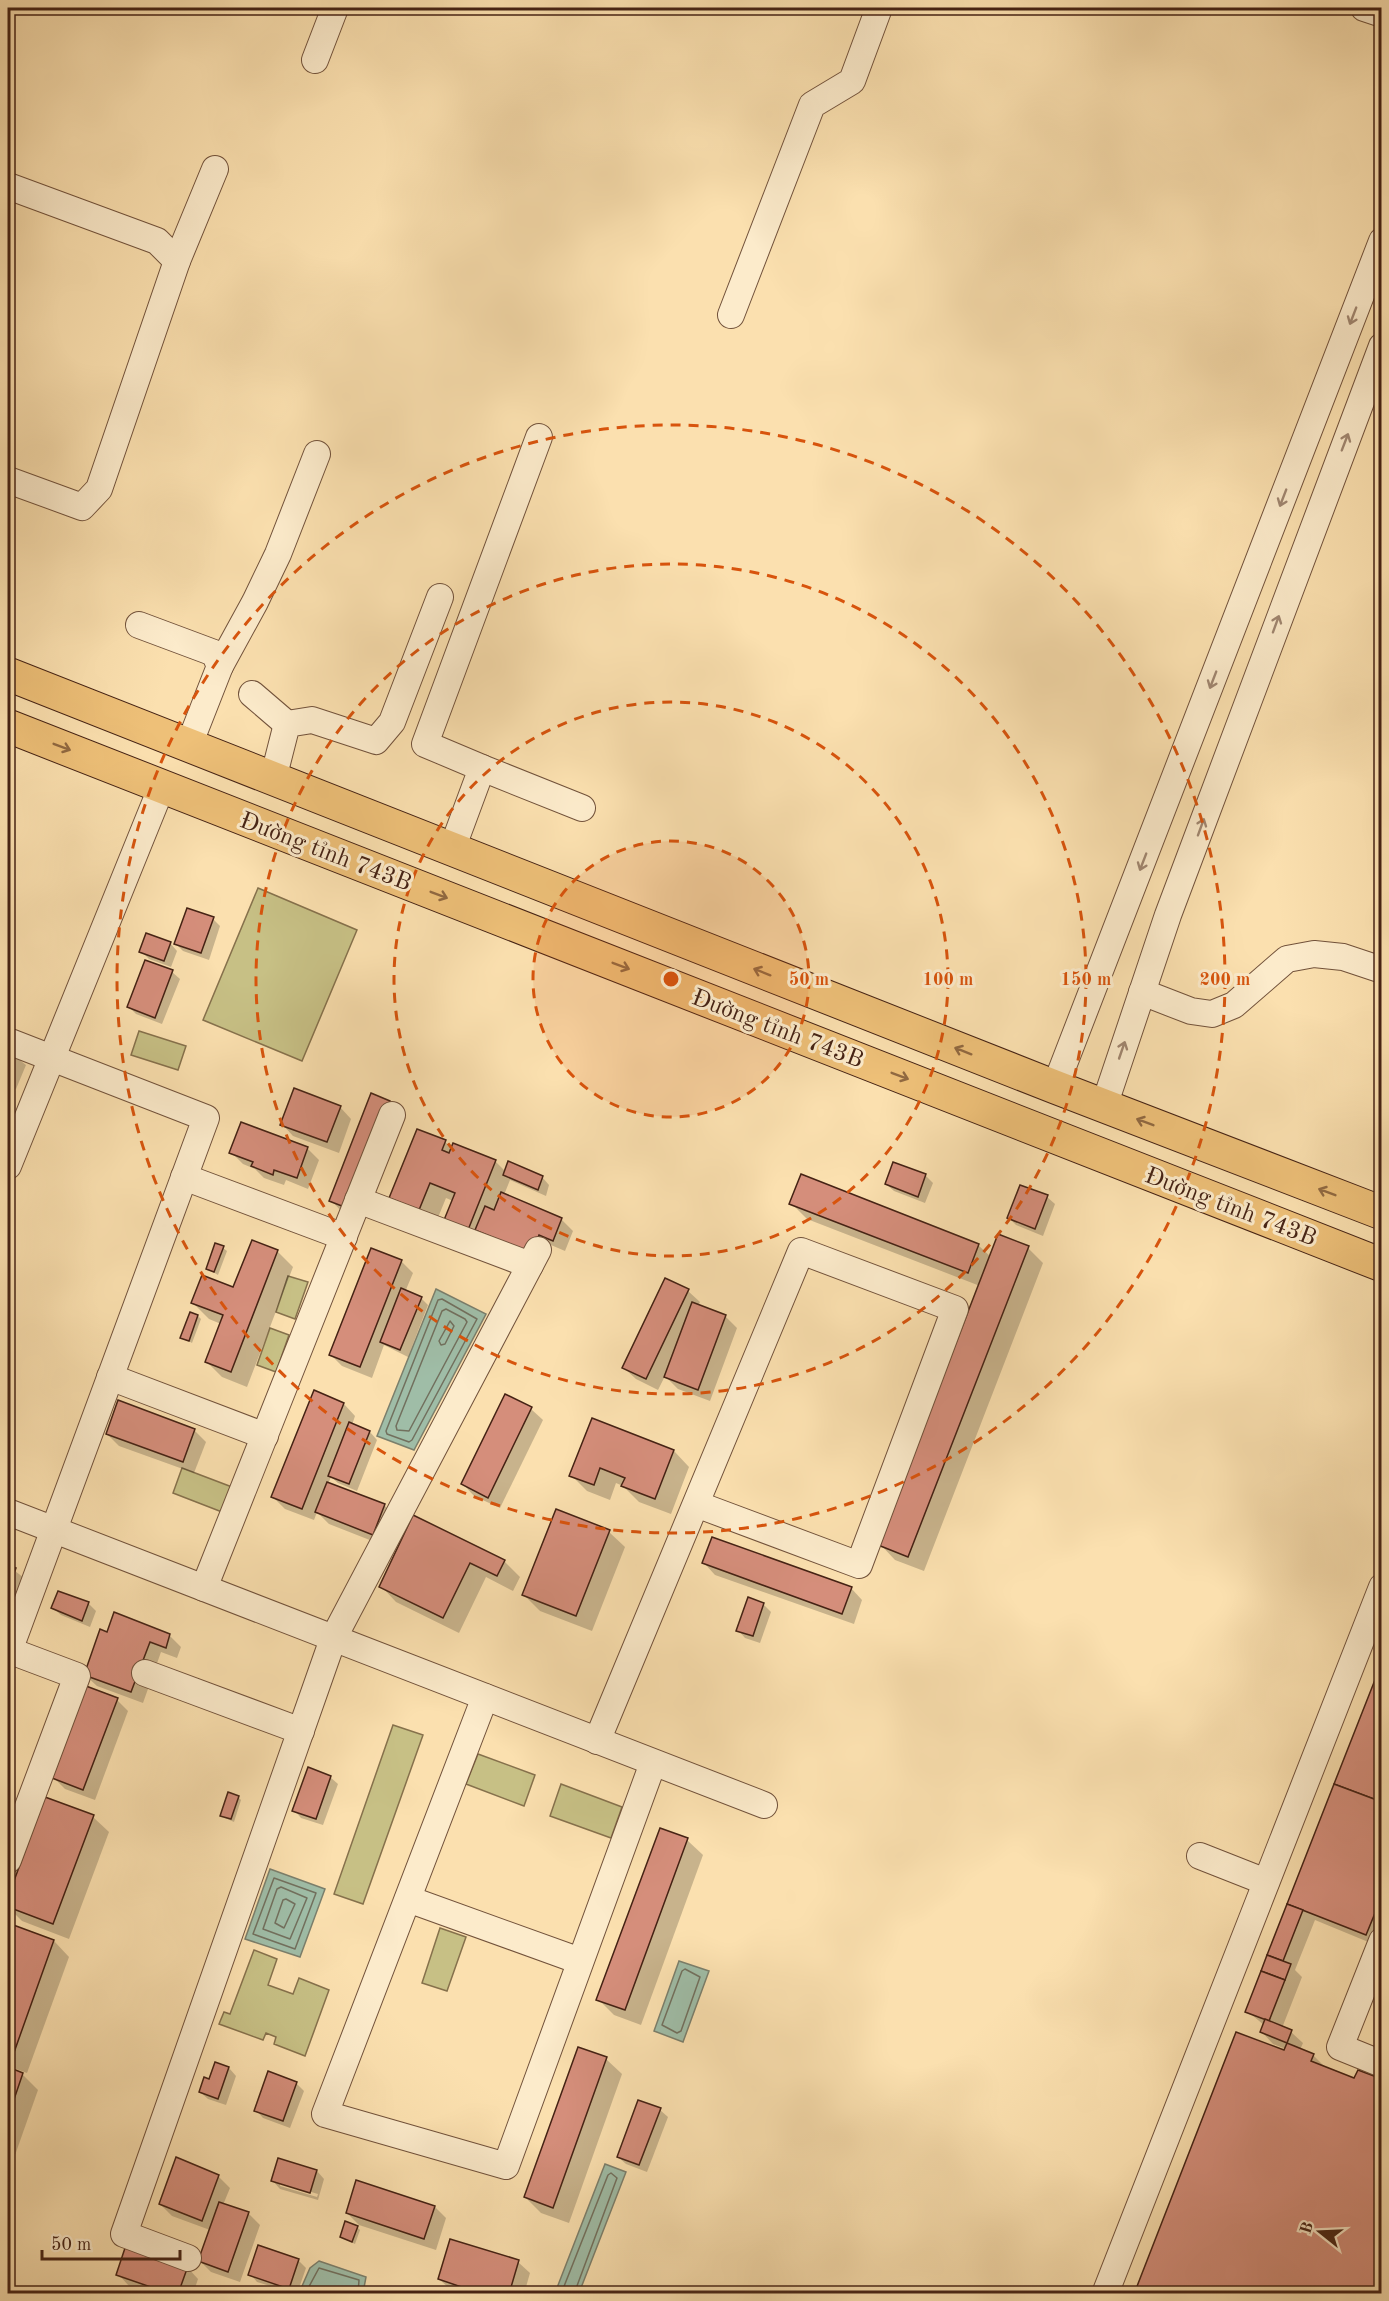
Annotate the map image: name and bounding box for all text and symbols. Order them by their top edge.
one-way arrow [1347,306,1358,324]
one-way arrow [1340,433,1351,452]
one-way arrow [1277,488,1288,506]
one-way arrow [1271,615,1282,634]
one-way arrow [1207,670,1218,688]
one-way arrow [52,742,71,753]
street label: Đường tỉnh 743B [236,809,414,897]
one-way arrow [1196,818,1207,837]
one-way arrow [1136,852,1147,870]
one-way arrow [429,890,448,901]
one-way arrow [611,961,629,972]
one-way arrow [754,966,772,977]
centre of rings [661,969,681,989]
text: 50 m [789,971,829,989]
text: 100 m [923,971,973,989]
text: 150 m [1061,971,1111,989]
text: 200 m [1200,971,1250,989]
street label: Đường tỉnh 743B [688,986,866,1074]
one-way arrow [1118,1041,1129,1060]
one-way arrow [954,1045,973,1056]
one-way arrow [890,1071,909,1082]
one-way arrow [1136,1115,1155,1126]
street label: Đường tỉnh 743B [1141,1164,1319,1252]
one-way arrow [1318,1186,1337,1197]
north arrow [1290,2202,1350,2262]
text: B [1298,2220,1317,2236]
scale bar [42,2223,180,2261]
text: 50 m [51,2236,91,2254]

